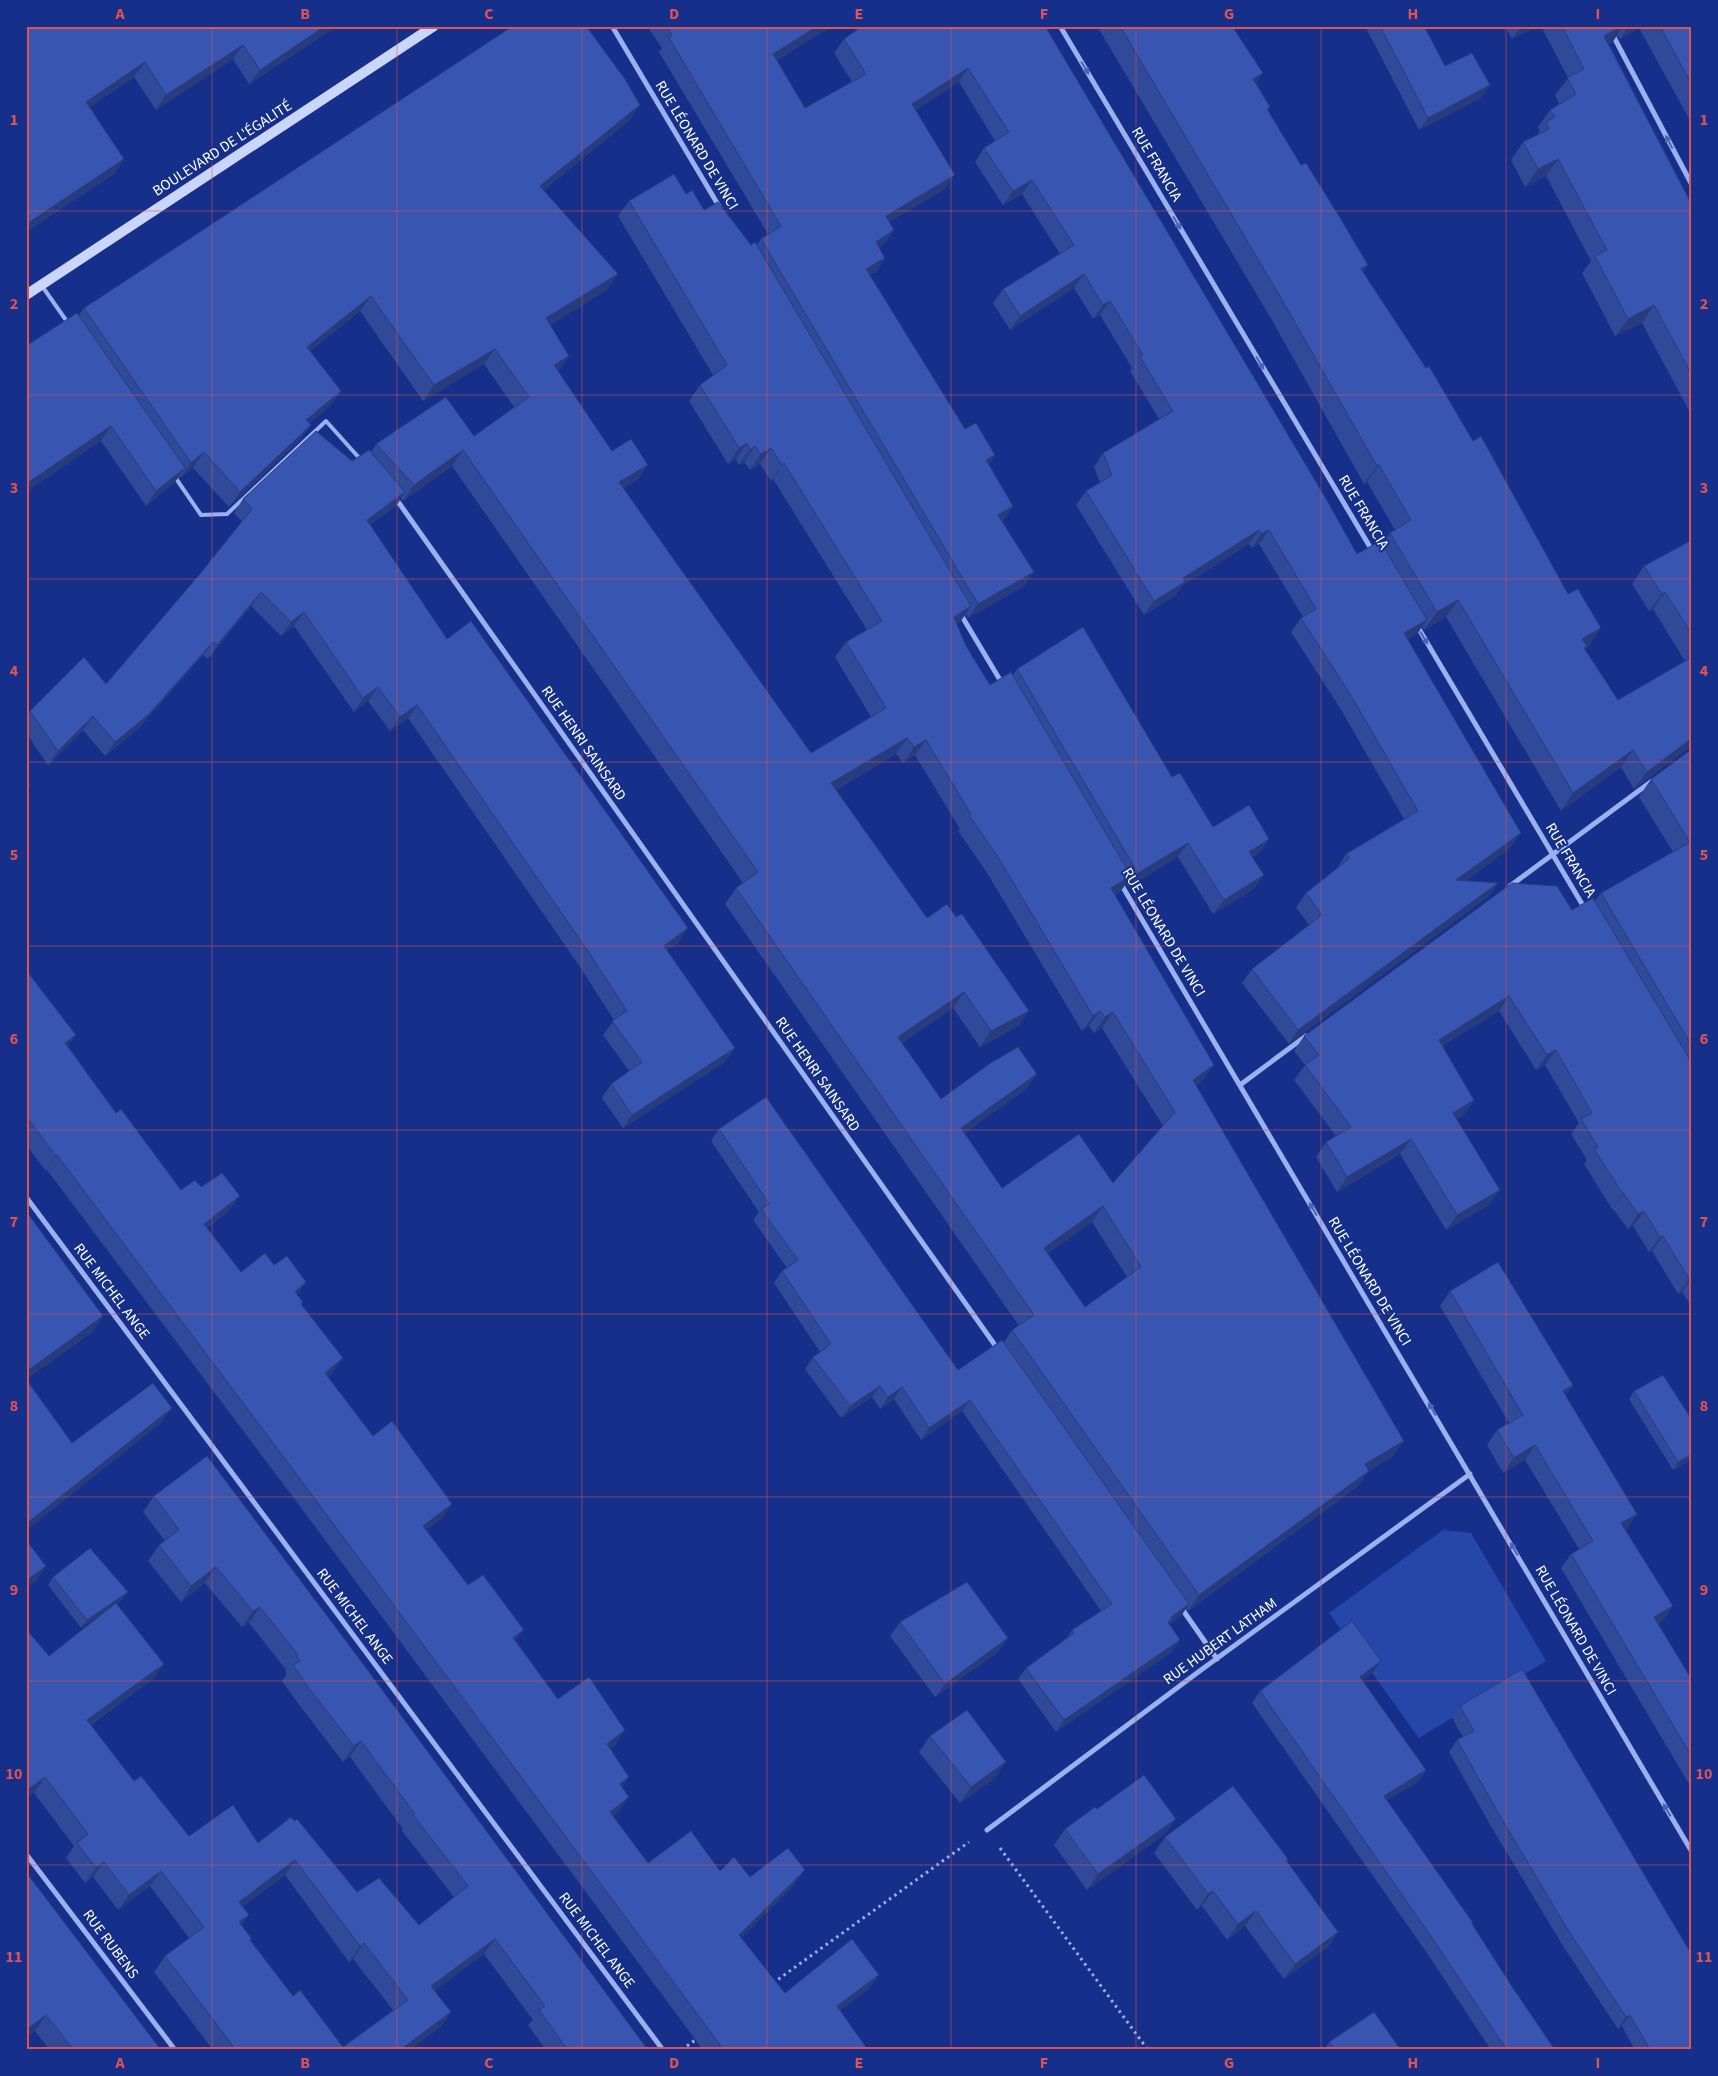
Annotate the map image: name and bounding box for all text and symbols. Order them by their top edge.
text: A [114,3,125,25]
text: B [300,3,310,25]
text: C [484,3,494,25]
text: D [669,3,679,25]
text: E [855,3,863,25]
text: F [1040,3,1048,25]
text: G [1224,3,1234,25]
text: H [1408,3,1418,25]
text: I [1596,3,1600,25]
one-way arrow [1081,62,1090,75]
street label: RUE LÉONARD DE VINCI [650,77,743,214]
street label: BOULEVARD DE L'ÉGALITÉ [148,95,296,201]
text: 1 [10,109,18,131]
text: 1 [1700,109,1708,131]
street label: RUE FRANCIA [1126,123,1188,206]
one-way arrow [1665,135,1673,149]
one-way arrow [1173,216,1182,229]
text: 2 [10,293,18,315]
text: 2 [1700,293,1708,315]
one-way arrow [1256,356,1265,369]
street label: RUE FRANCIA [1333,471,1395,554]
text: 3 [10,477,18,499]
text: 3 [1700,477,1708,499]
one-way arrow [1420,631,1429,644]
text: 4 [10,660,19,682]
text: 4 [1700,660,1709,682]
street label: RUE HENRI SAINSARD [536,682,631,805]
street label: RUE FRANCIA [1540,819,1602,902]
text: 5 [10,844,18,866]
text: 5 [1700,844,1708,866]
street label: RUE LÉONARD DE VINCI [1117,864,1210,1001]
street label: RUE HENRI SAINSARD [770,1013,865,1136]
text: 6 [10,1028,18,1050]
text: 6 [1700,1028,1708,1050]
one-way arrow [1309,1202,1318,1216]
text: 7 [10,1211,18,1233]
text: 7 [1700,1211,1708,1233]
street label: RUE LÉONARD DE VINCI [1323,1213,1416,1350]
street label: RUE MICHEL ANGE [68,1239,155,1344]
text: 8 [10,1395,18,1417]
text: 8 [1700,1395,1708,1417]
one-way arrow [1427,1403,1436,1416]
one-way arrow [1510,1542,1518,1557]
street label: RUE LÉONARD DE VINCI [1530,1561,1621,1699]
street label: RUE MICHEL ANGE [311,1564,398,1669]
text: 9 [10,1579,18,1601]
text: 9 [1700,1579,1708,1601]
street label: RUE HUBERT LATHAM [1159,1593,1282,1690]
text: 10 [6,1763,22,1785]
text: 10 [1696,1763,1712,1785]
one-way arrow [1663,1804,1672,1817]
street label: RUE MICHEL ANGE [553,1888,640,1993]
street label: RUE RUBENS [78,1905,144,1983]
text: 11 [6,1946,22,1968]
text: 11 [1696,1946,1712,1968]
text: A [114,2052,125,2074]
text: B [300,2052,310,2074]
text: C [484,2052,494,2074]
text: D [669,2052,679,2074]
text: E [855,2052,863,2074]
text: F [1040,2052,1048,2074]
text: G [1224,2052,1234,2074]
text: H [1408,2052,1418,2074]
text: I [1596,2052,1600,2074]

